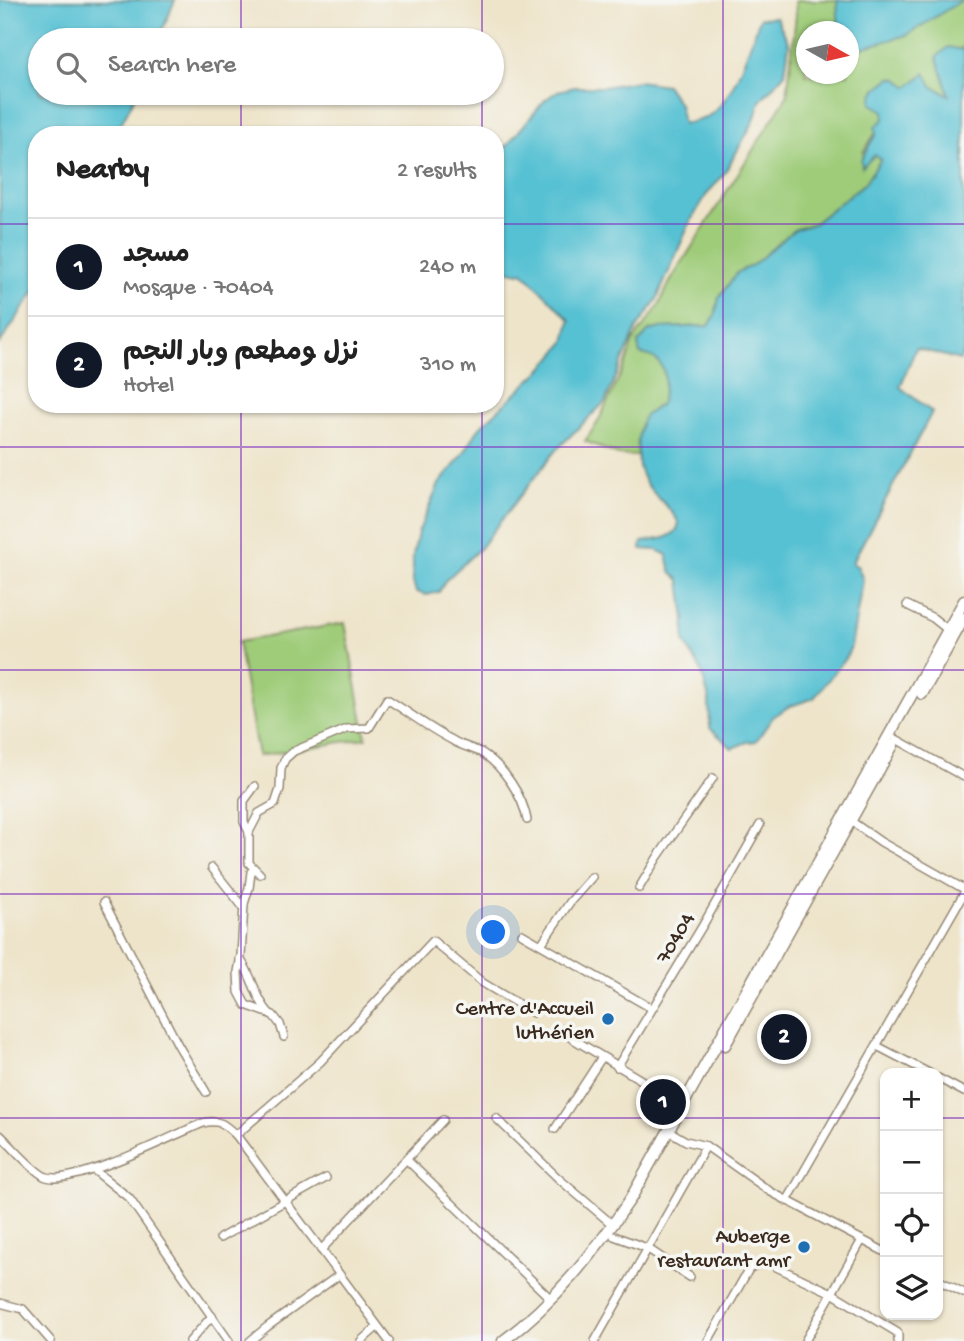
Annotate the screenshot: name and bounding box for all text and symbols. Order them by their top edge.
north arrow [796,21,859,84]
search box [28,28,504,105]
icon: search [52,48,90,86]
text: Search here [108,51,236,82]
text: Nearby [56,154,149,189]
text: 2 results [397,158,476,185]
text: مسجد [123,241,190,272]
text: 1 [74,254,84,281]
text: 240 m [419,254,476,281]
text: Mosque · 70404 [123,275,274,302]
text: نزل ومطعم وبار النجم [123,339,358,370]
text: 2 [73,352,85,379]
text: 310 m [420,352,476,379]
text: Hotel [123,373,174,400]
street label: 70404 [652,909,702,970]
your location [476,915,510,949]
place label: Centre d'Accueil luthérien [456,998,594,1047]
marker: Centre d'Accueil luthérien [600,1011,616,1027]
pin: 2 [761,1011,807,1063]
map controls [880,1068,943,1320]
button: + [880,1068,943,1131]
pin: 1 [640,1076,686,1128]
button: − [880,1131,943,1194]
button: locate [880,1194,943,1257]
place label: Auberge restaurant amr [657,1226,792,1275]
marker: Auberge restaurant amr [796,1239,812,1255]
button: layers [880,1257,943,1320]

